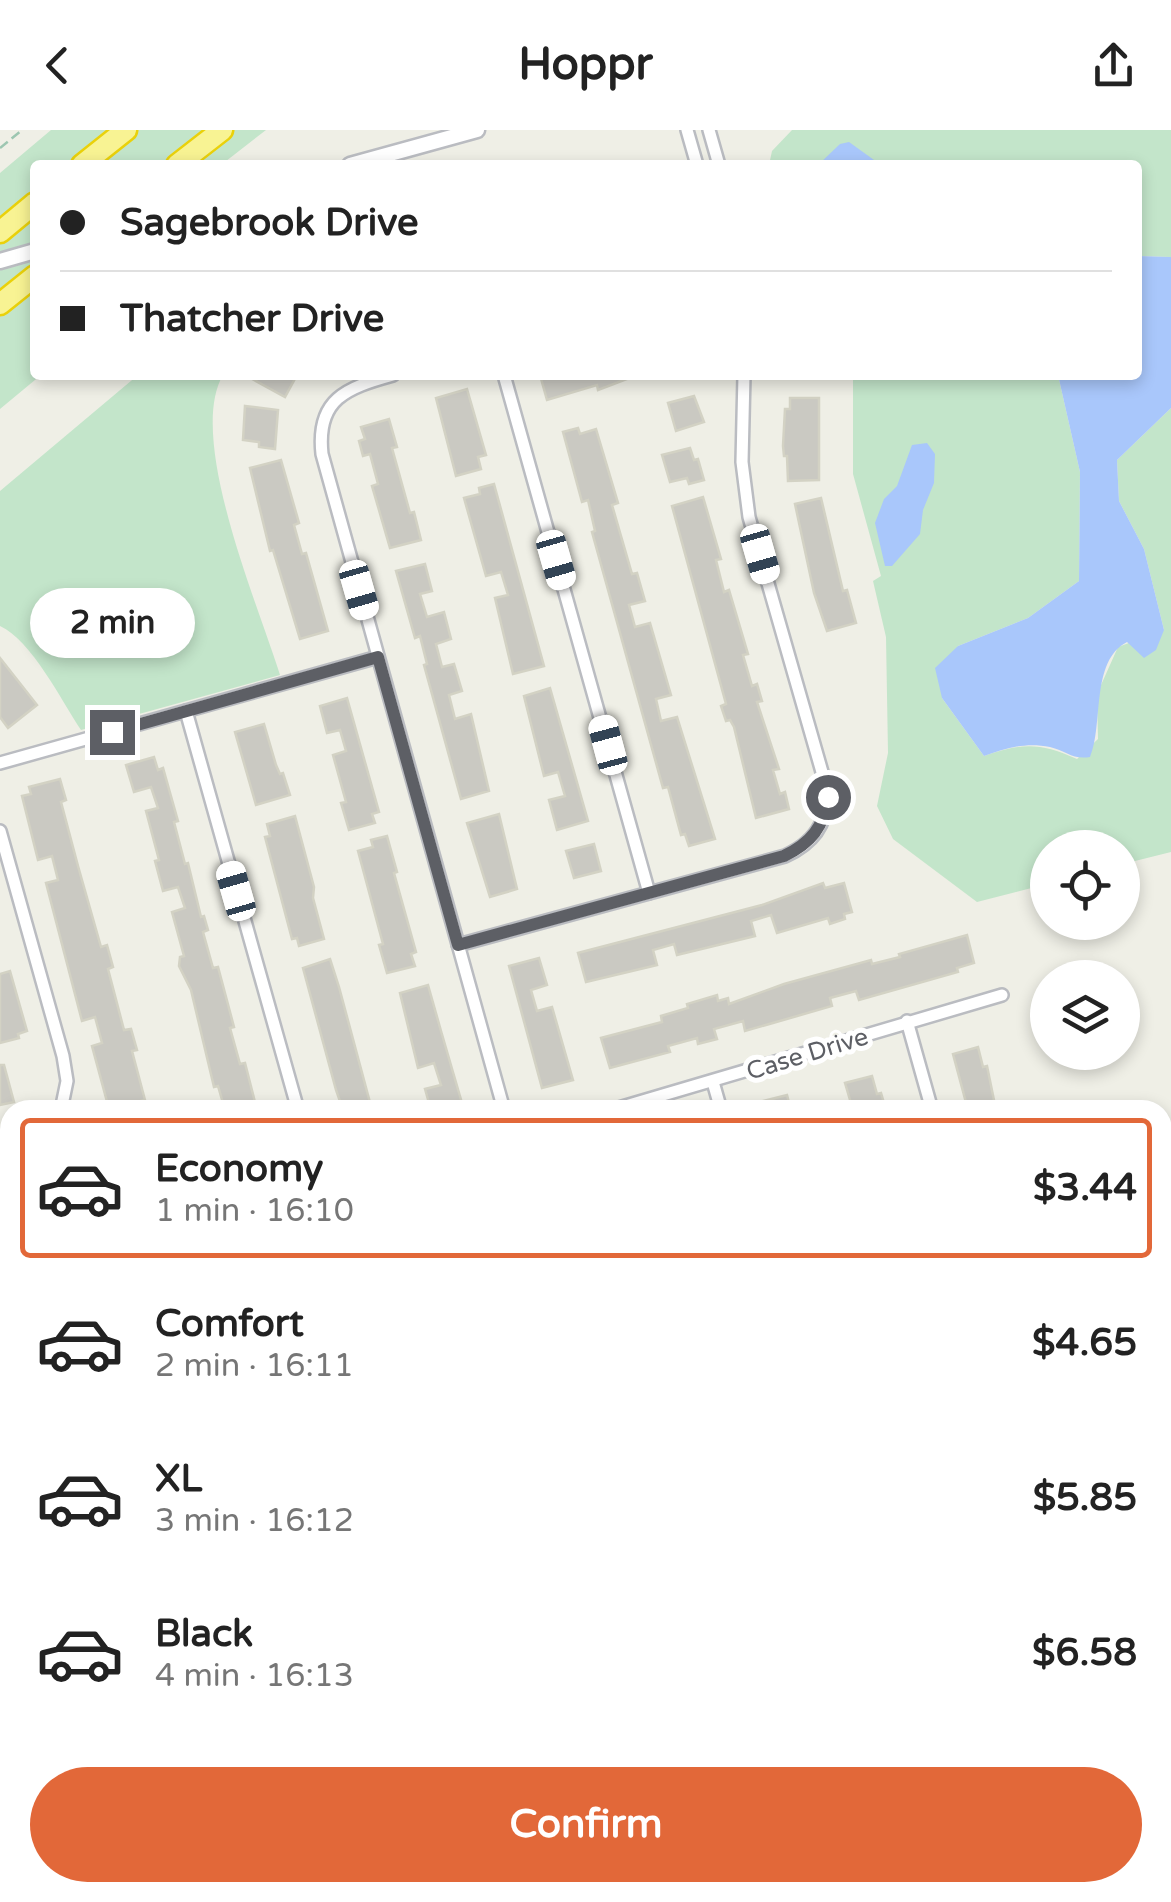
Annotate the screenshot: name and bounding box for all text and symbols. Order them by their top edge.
icon: back [30,38,85,93]
text: Hoppr [518,38,653,92]
icon: share [1086,38,1141,93]
text: Sagebrook Drive [120,200,419,246]
text: Thatcher Drive [120,296,384,342]
car [737,521,783,587]
car [533,527,579,593]
car [336,557,382,623]
callout: 2 min [29,587,194,657]
text: 2 min [70,604,155,642]
route end [90,710,135,755]
car [586,712,630,778]
route start [806,775,851,820]
map controls [1030,830,1140,1070]
button: locate [1030,830,1140,940]
car [213,858,259,924]
button: layers [1030,960,1140,1070]
street label: Case Drive [743,1021,872,1087]
icon: car [35,1143,125,1233]
text: Economy [155,1146,323,1192]
text: $3.44 [1033,1165,1137,1211]
text: 1 min · 16:10 [155,1192,354,1230]
icon: car [35,1298,125,1388]
text: Comfort [155,1301,304,1347]
text: $4.65 [1032,1320,1137,1366]
text: 2 min · 16:11 [155,1347,354,1385]
icon: car [35,1453,125,1543]
text: XL [155,1456,202,1502]
text: $5.85 [1033,1475,1137,1521]
text: 3 min · 16:12 [155,1502,354,1540]
icon: car [35,1608,125,1698]
text: Black [155,1611,253,1657]
text: $6.58 [1032,1630,1137,1676]
text: 4 min · 16:13 [155,1657,354,1695]
button: Confirm [30,1767,1142,1882]

